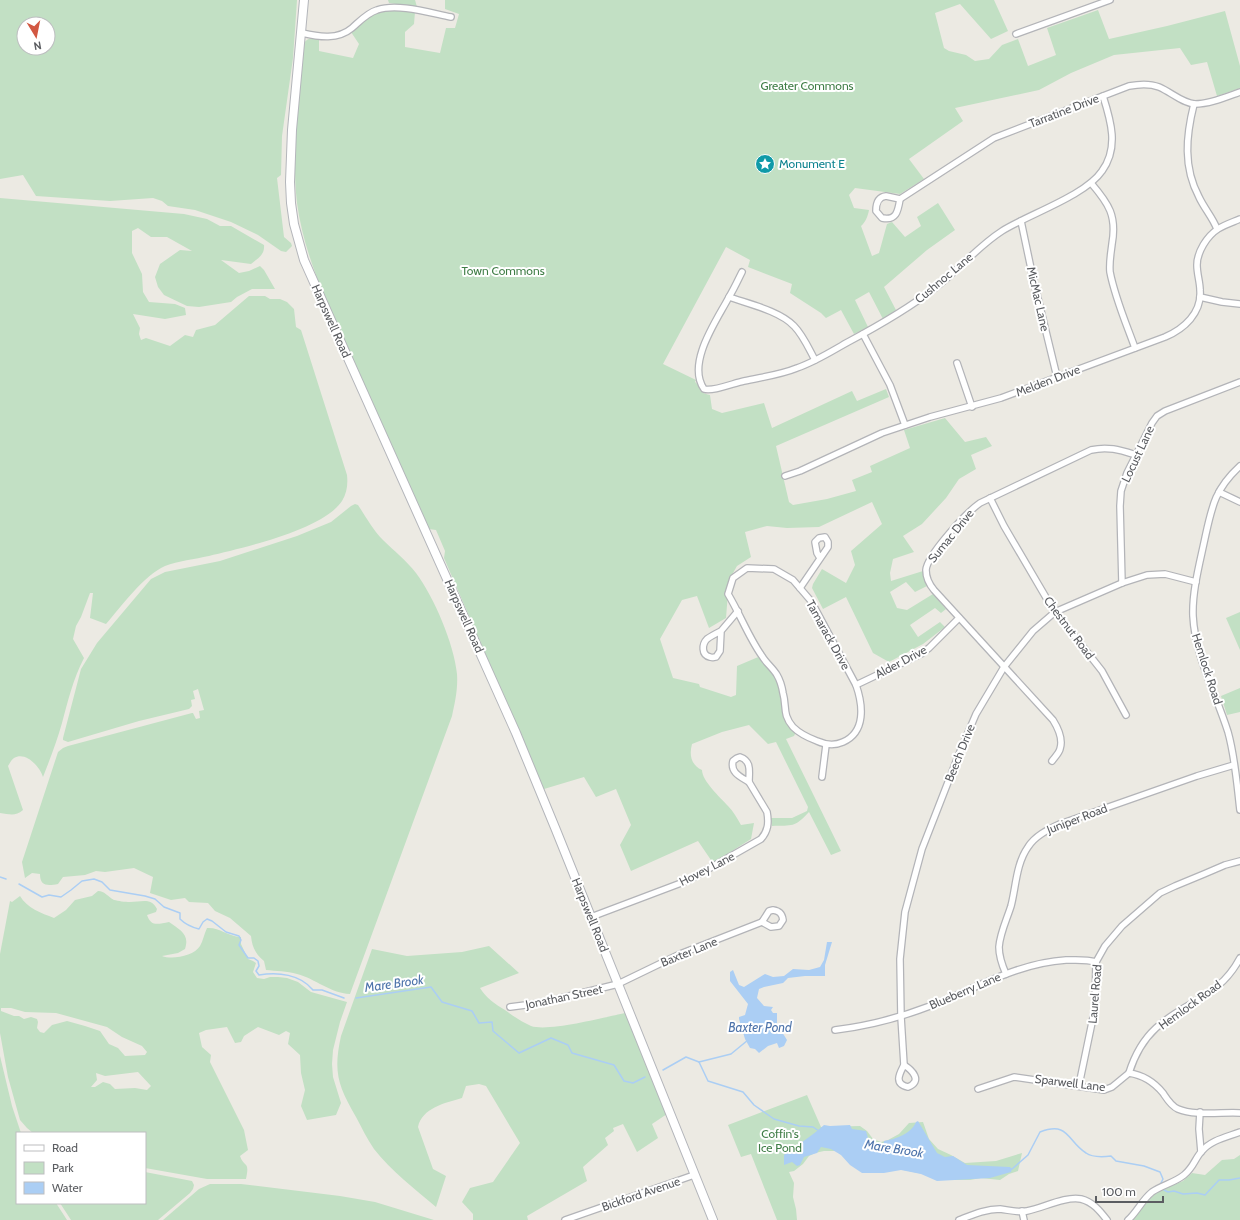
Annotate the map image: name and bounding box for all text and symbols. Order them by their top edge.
north arrow [16,16,56,56]
text: N [33,38,43,53]
park label: Greater Commons [760,78,854,93]
street label: Tarratine Drive [1027,90,1101,131]
place icon: Monument E [754,153,776,175]
place label: Monument E [779,156,845,171]
street label: Cushnoc Lane [912,249,976,306]
park label: Town Commons [461,263,545,278]
street label: MicMac Lane [1024,265,1053,333]
street label: Harpswell Road [309,282,354,360]
street label: Melden Drive [1014,361,1082,400]
street label: Locust Lane [1118,423,1157,484]
street label: Sumac Drive [924,506,977,565]
street label: Harpswell Road [442,577,487,655]
street label: Chestnut Road [1041,593,1098,662]
street label: Tamarack Drive [803,597,854,672]
street label: Hemlock Road [1189,631,1226,706]
street label: Alder Drive [872,642,929,681]
street label: Beech Drive [941,722,978,784]
street label: Juniper Road [1043,800,1109,837]
street label: Hovey Lane [677,848,737,889]
street label: Harpswell Road [569,876,612,954]
street label: Baxter Lane [658,933,719,970]
street label: Laurel Road [1084,964,1105,1024]
street label: Blueberry Lane [927,969,1003,1012]
water label: Mare Brook [363,971,425,995]
street label: Hemlock Road [1155,977,1224,1032]
street label: Jonathan Street [523,981,604,1012]
water label: Baxter Pond [728,1019,792,1035]
street label: Sparwell Lane [1034,1071,1106,1094]
park label: Coffin's Ice Pond [758,1126,802,1155]
legend [16,1132,146,1204]
water label: Mare Brook [862,1135,925,1161]
text: Road [52,1140,78,1155]
text: Park [52,1160,74,1175]
street label: Bickford Avenue [600,1173,682,1214]
scale bar [1096,1178,1163,1204]
text: Water [52,1180,83,1195]
text: 100 m [1102,1184,1136,1199]

